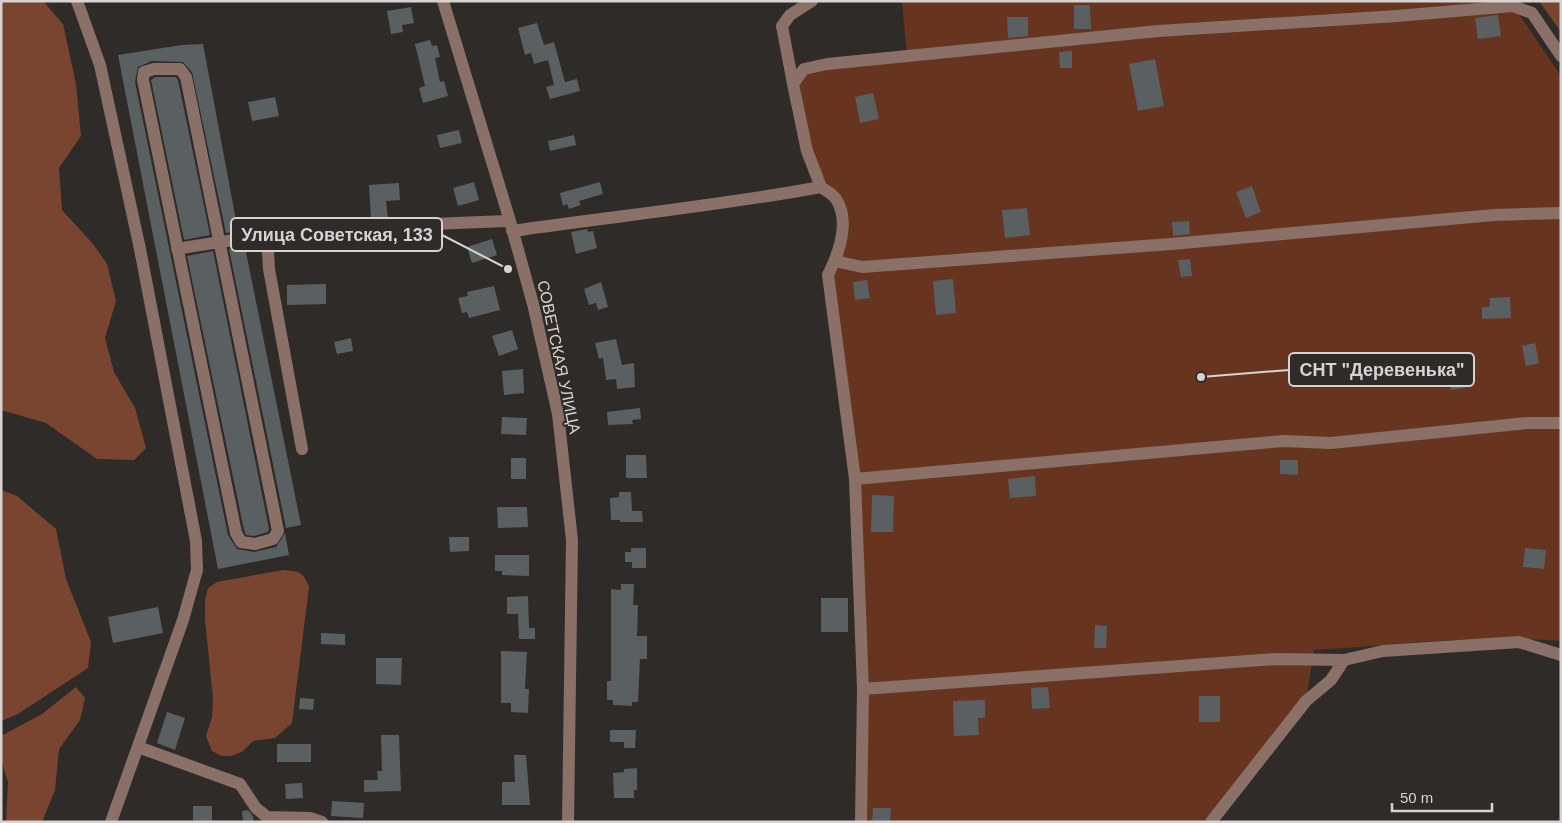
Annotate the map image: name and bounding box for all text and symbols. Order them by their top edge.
callout: Улица Советская, 133 [231,218,442,251]
text: Улица Советская, 133 [241,225,433,245]
street label: СОВЕТСКАЯ УЛИЦА [534,279,584,436]
callout: СНТ "Деревенька" [1289,353,1474,386]
text: СНТ "Деревенька" [1300,360,1464,380]
scale bar [1392,780,1492,812]
text: 50 m [1400,789,1433,806]

